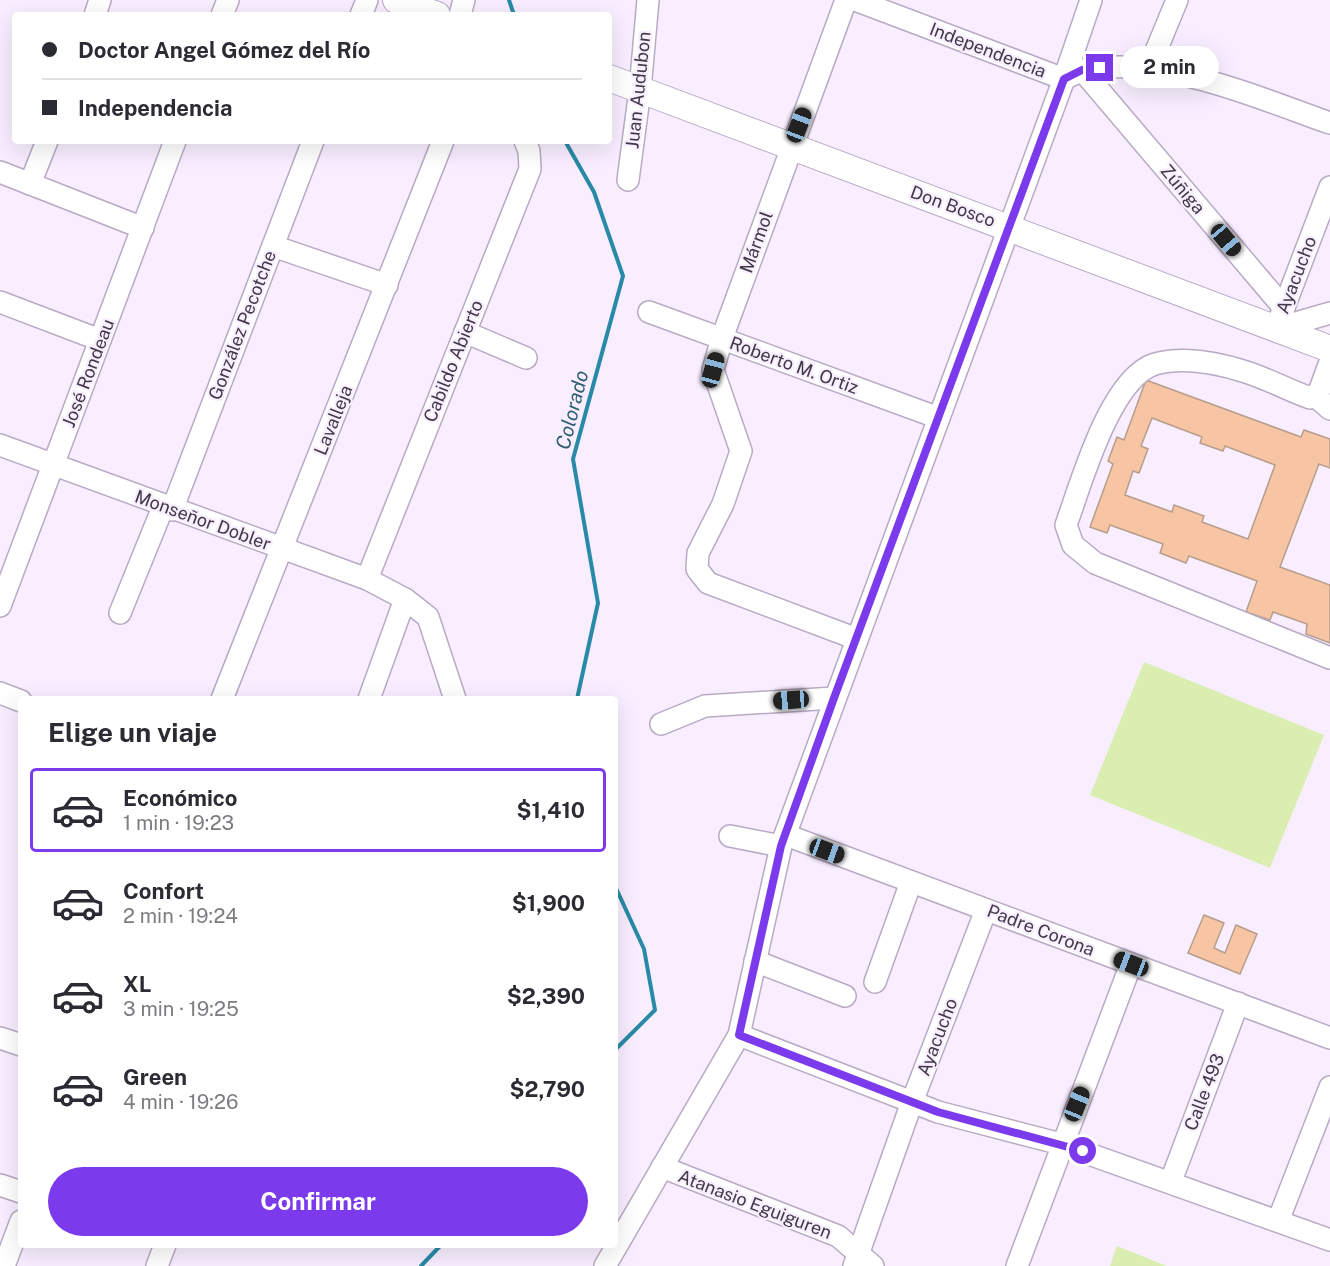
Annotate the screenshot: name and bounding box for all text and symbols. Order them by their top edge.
street label: Independencia [927,18,1049,82]
street label: Juan Audubon [621,30,655,150]
text: Doctor Angel Gómez del Río [78,37,370,63]
callout: 2 min [1121,47,1220,89]
route end [1086,54,1113,81]
text: 2 min [1143,55,1196,79]
text: Independencia [78,95,232,121]
car [784,105,814,145]
street label: Zúñiga [1156,160,1210,218]
street label: Don Bosco [908,181,998,231]
street label: Mármol [735,208,777,276]
car [1208,220,1244,260]
street label: Ayacucho [1272,233,1320,317]
street label: González Pecotche [204,247,280,403]
street label: Cabildo Abierto [419,297,487,425]
street label: José Rondeau [58,316,118,430]
street label: Roberto M. Ortiz [727,332,861,398]
car [700,350,726,390]
water label: Colorado [551,368,593,452]
street label: Lavalleja [309,382,357,458]
street label: Monseñor Dobler [132,486,274,554]
car [772,690,810,710]
text: Elige un viaje [48,716,217,748]
icon: car [51,783,105,837]
text: Económico [123,785,238,811]
text: $1,410 [517,797,585,823]
text: 1 min · 19:23 [123,811,234,835]
car [807,836,847,866]
icon: car [51,876,105,930]
text: Confort [123,878,204,904]
text: $1,900 [512,890,585,916]
street label: Padre Corona [984,900,1098,960]
text: 2 min · 19:24 [123,904,238,928]
car [1111,949,1151,979]
icon: car [51,969,105,1023]
text: XL [123,971,151,997]
text: $2,390 [507,983,585,1009]
street label: Ayacucho [913,995,961,1079]
text: 3 min · 19:25 [123,997,239,1021]
street label: Calle 493 [1180,1051,1228,1133]
icon: car [51,1062,105,1116]
text: Green [123,1064,187,1090]
text: $2,790 [510,1076,585,1102]
car [1062,1084,1092,1124]
text: 4 min · 19:26 [123,1090,238,1114]
route start [1069,1137,1096,1164]
street label: Atanasio Eguiguren [675,1165,835,1243]
button: Confirmar [48,1167,588,1236]

